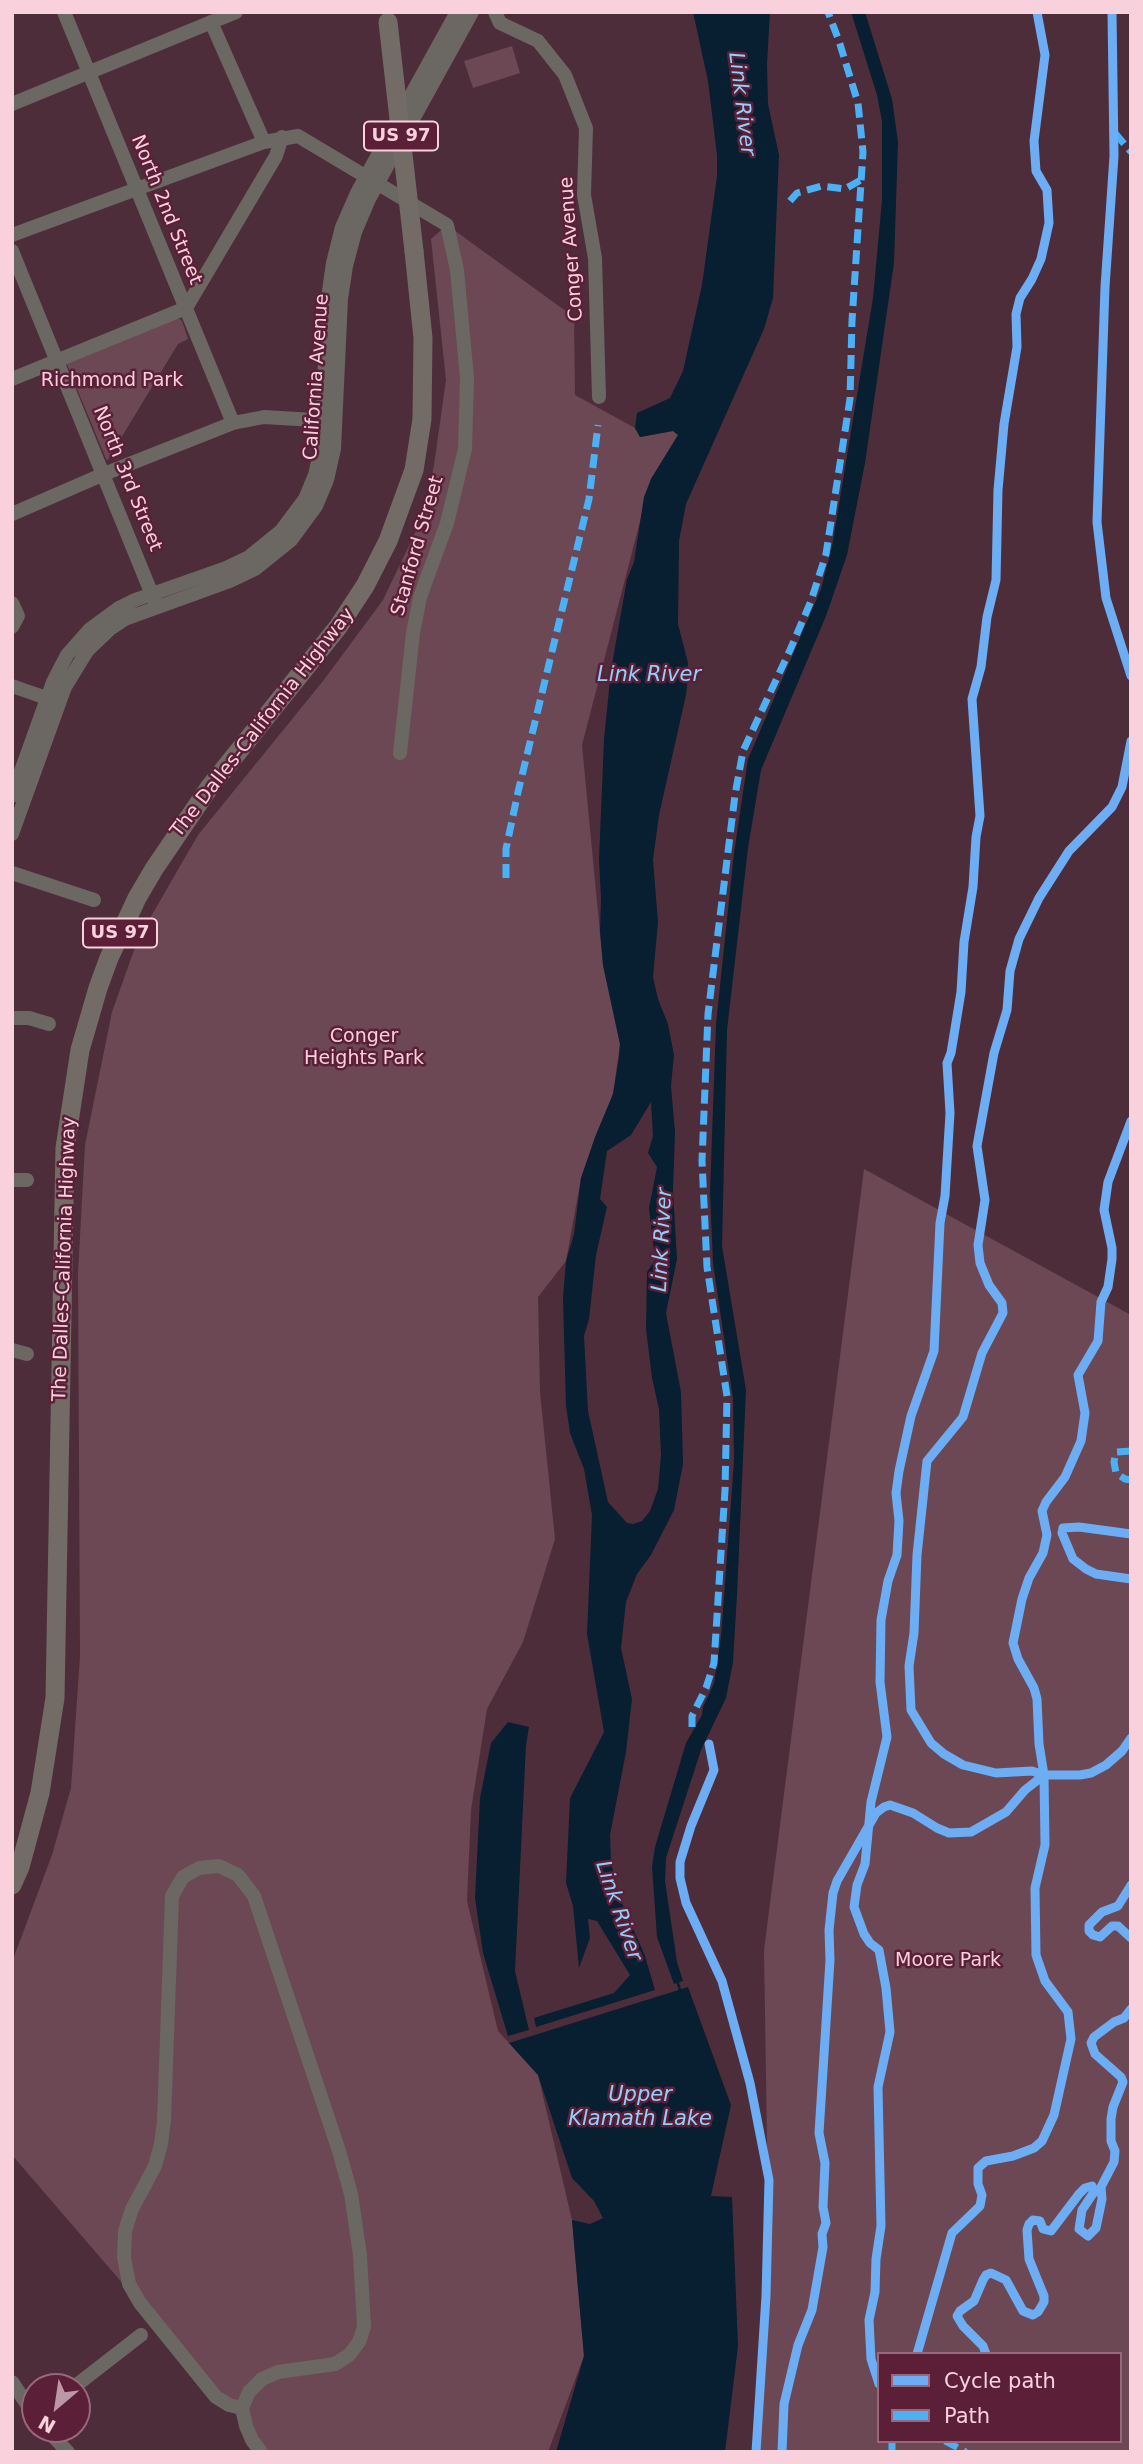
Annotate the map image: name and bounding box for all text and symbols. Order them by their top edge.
water label: Link River [722,51,760,157]
road number: US 97 [364,121,438,150]
street label: North 2nd Street [126,132,206,288]
street label: Conger Avenue [556,176,588,322]
street label: California Avenue [300,293,334,461]
park label: Richmond Park [41,370,183,392]
street label: North 3rd Street [87,403,167,555]
street label: Stanford Street [387,473,449,619]
street label: The Dalles-California Highway [166,604,360,842]
water label: Link River [597,663,701,689]
road number: US 97 [83,918,157,948]
park label: Conger Heights Park [304,1026,424,1070]
street label: The Dalles-California Highway [49,1116,81,1402]
water label: Link River [648,1187,678,1293]
water label: Link River [589,1858,647,1964]
park label: Moore Park [895,1950,1001,1972]
water label: Upper Klamath Lake [568,2083,712,2133]
legend [877,2352,1122,2443]
text: Cycle path [944,2369,1056,2393]
north arrow [21,2373,91,2443]
text: Path [944,2404,990,2428]
text: N [34,2411,59,2438]

